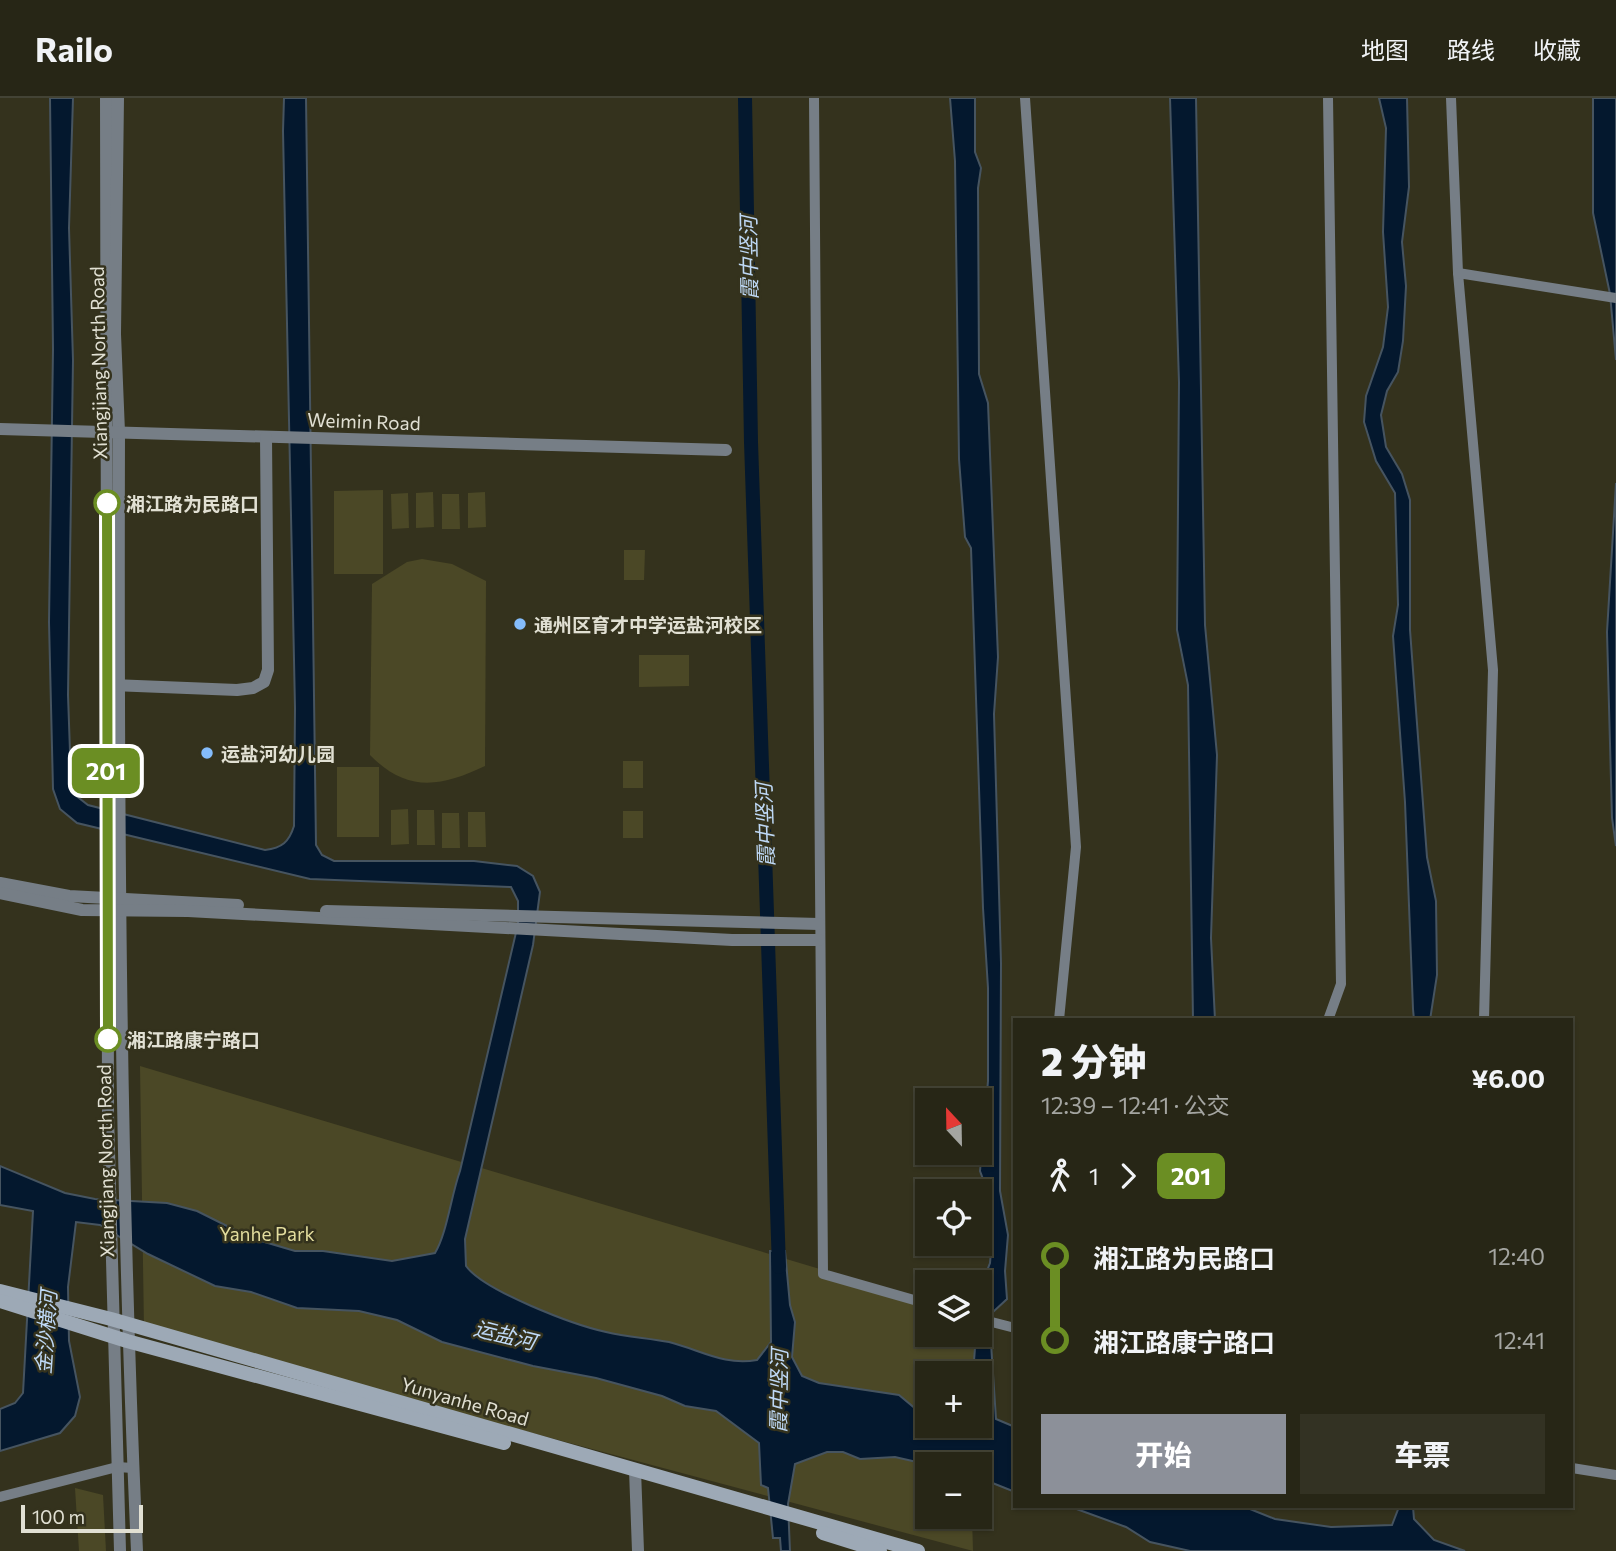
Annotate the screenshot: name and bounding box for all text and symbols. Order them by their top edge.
text: Railo [35,28,113,69]
text: 地图 [1361,35,1409,64]
text: 路线 [1447,35,1495,64]
text: 收藏 [1533,35,1581,64]
water label: 霞中竖河 [735,212,761,300]
street label: Xiangjiang North Road [85,266,111,460]
street label: Weimin Road [307,408,421,434]
marker: 湘江路为民路口 [94,490,120,516]
place label: 湘江路为民路口 [126,492,259,515]
place label: 通州区育才中学运盐河校区 [534,613,762,636]
marker: 通州区育才中学运盐河校区 [512,616,528,632]
place label: 运盐河幼儿园 [221,742,335,765]
marker: 运盐河幼儿园 [199,745,215,761]
line badge: 201 [66,748,146,794]
text: 201 [86,756,126,785]
water label: 霞中竖河 [750,779,778,867]
marker: 湘江路康宁路口 [95,1026,121,1052]
place label: 湘江路康宁路口 [127,1028,260,1051]
text: 2 分钟 [1041,1037,1146,1084]
text: ¥6.00 [1472,1062,1545,1093]
street label: Xiangjiang North Road [92,1064,118,1258]
north arrow [915,1088,992,1166]
map controls [915,1088,992,1529]
text: 12:39 – 12:41 · 公交 [1041,1091,1230,1119]
icon: walk [1041,1157,1079,1195]
icon: forward [1109,1157,1147,1195]
text: 201 [1171,1161,1211,1190]
text: 1 [1089,1162,1099,1190]
button: locate [915,1179,992,1256]
park label: Yanhe Park [219,1222,315,1245]
text: 湘江路为民路口 [1093,1242,1275,1273]
text: 12:40 [1488,1242,1545,1270]
button: layers [915,1270,992,1347]
water label: 金沙横河 [30,1285,61,1375]
water label: 运盐河 [471,1314,542,1355]
text: 湘江路康宁路口 [1093,1326,1275,1357]
text: 12:41 [1494,1326,1545,1354]
water label: 霞中竖河 [765,1345,791,1433]
button: + [915,1361,992,1438]
street label: Yunyanhe Road [398,1372,532,1430]
button: 开始 [1041,1414,1286,1494]
button: 车票 [1300,1414,1545,1494]
button: − [915,1452,992,1529]
scale bar [21,1502,144,1534]
text: 100 m [32,1505,85,1528]

